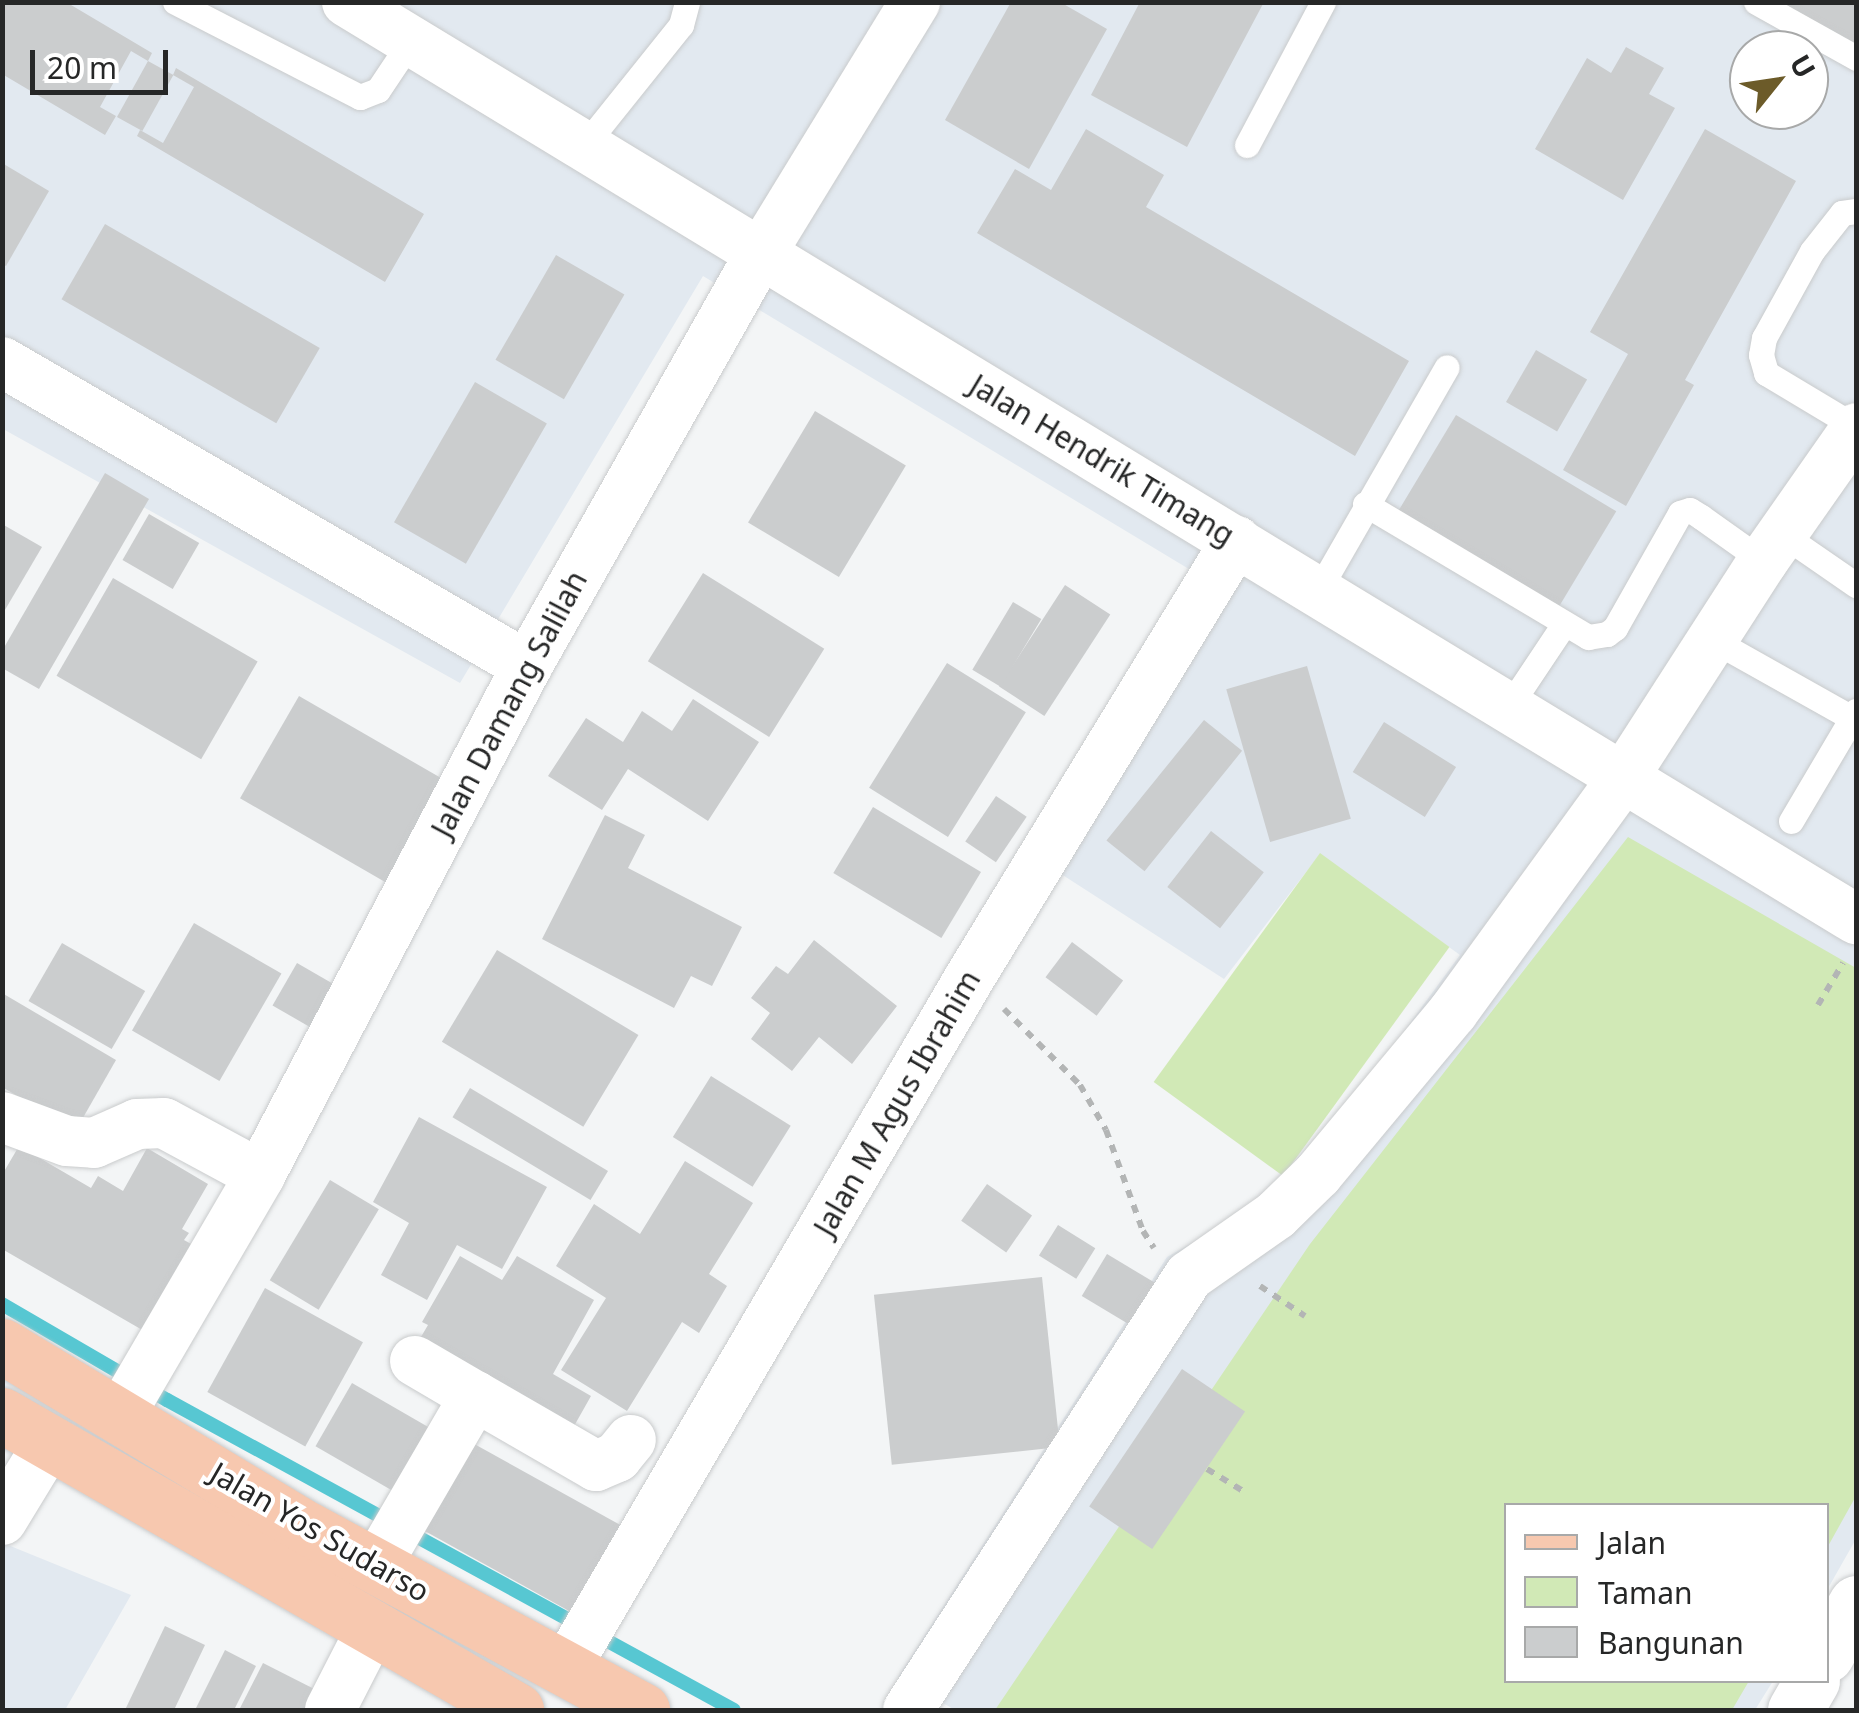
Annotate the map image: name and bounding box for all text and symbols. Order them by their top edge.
scale bar [35,30,172,92]
north arrow [1729,30,1829,130]
text: 20 m [47,47,117,88]
text: U [1781,47,1825,85]
street label: Jalan Hendrik Timang [963,367,1241,553]
street label: Jalan Damang Salilah [424,565,594,843]
street label: Jalan M Agus Ibrahim [806,964,988,1242]
street label: Jalan Yos Sudarso [204,1455,436,1609]
legend [1504,1503,1829,1683]
text: Jalan [1598,1522,1666,1563]
text: Taman [1598,1572,1693,1613]
text: Bangunan [1598,1622,1744,1663]

